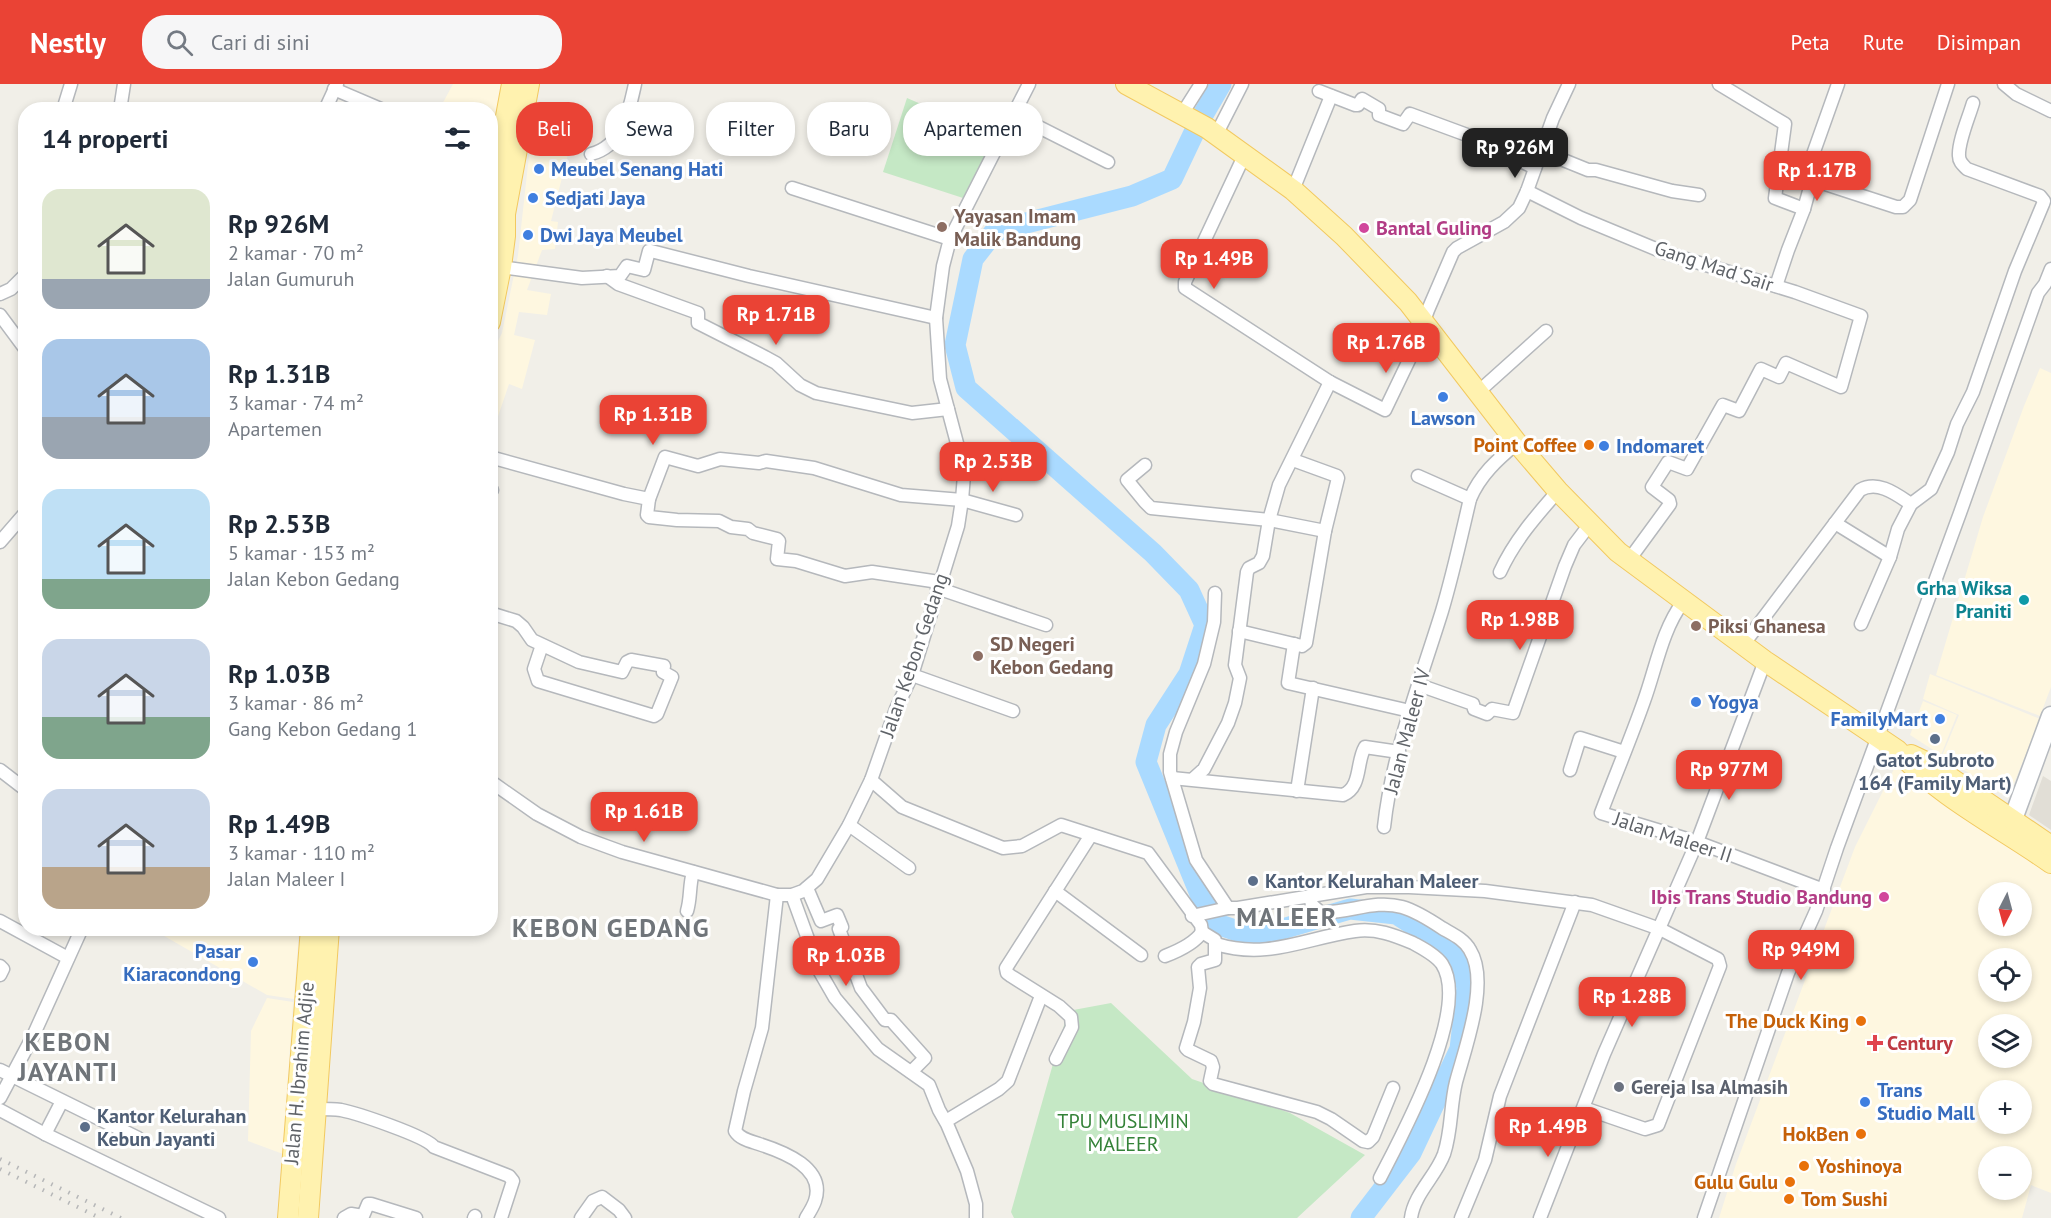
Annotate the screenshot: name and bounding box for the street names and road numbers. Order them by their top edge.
street label: Gang Mad Sair [1651,235,1777,298]
street label: Jalan Kebon Gedang [873,570,954,741]
street label: Jalan Maleer IV [1378,665,1436,798]
street label: Jalan Maleer II [1609,805,1736,868]
street label: Jalan H. Ibrahim Adjie [278,981,320,1166]

